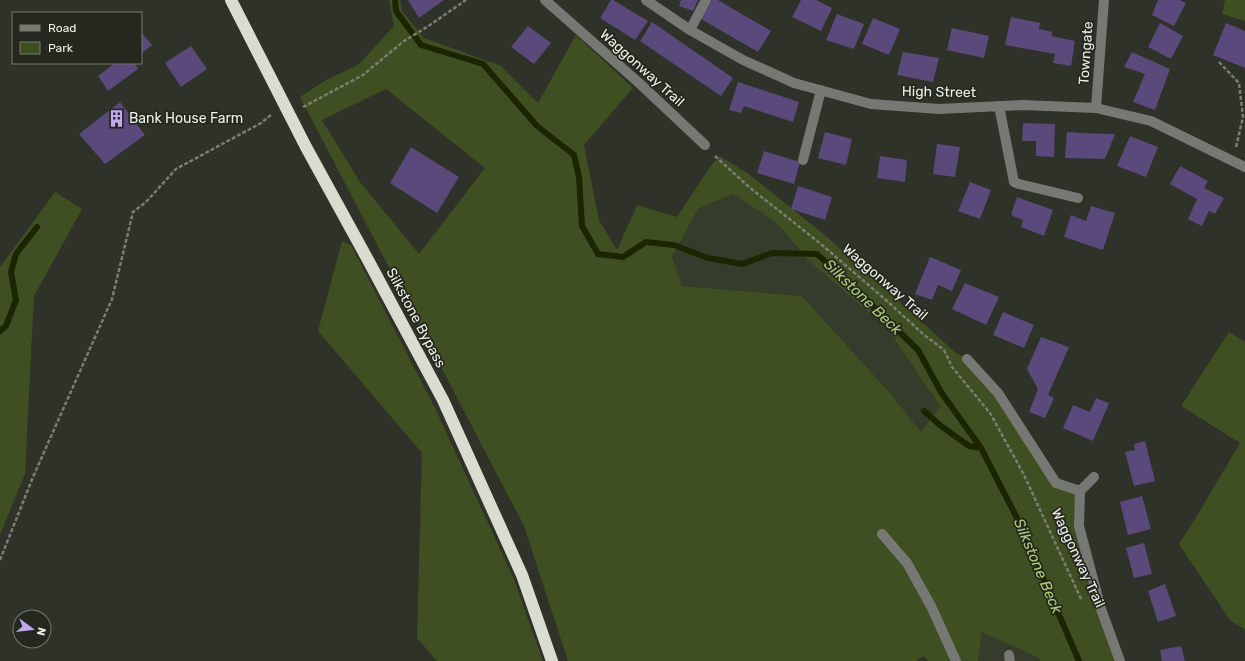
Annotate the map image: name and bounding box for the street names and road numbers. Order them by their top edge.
street label: Towngate [1075,21,1097,85]
street label: Waggonway Trail [596,26,688,110]
street label: High Street [902,83,977,101]
street label: Waggonway Trail [839,240,931,324]
street label: Silkstone Bypass [383,265,449,371]
street label: Waggonway Trail [1048,506,1108,610]

